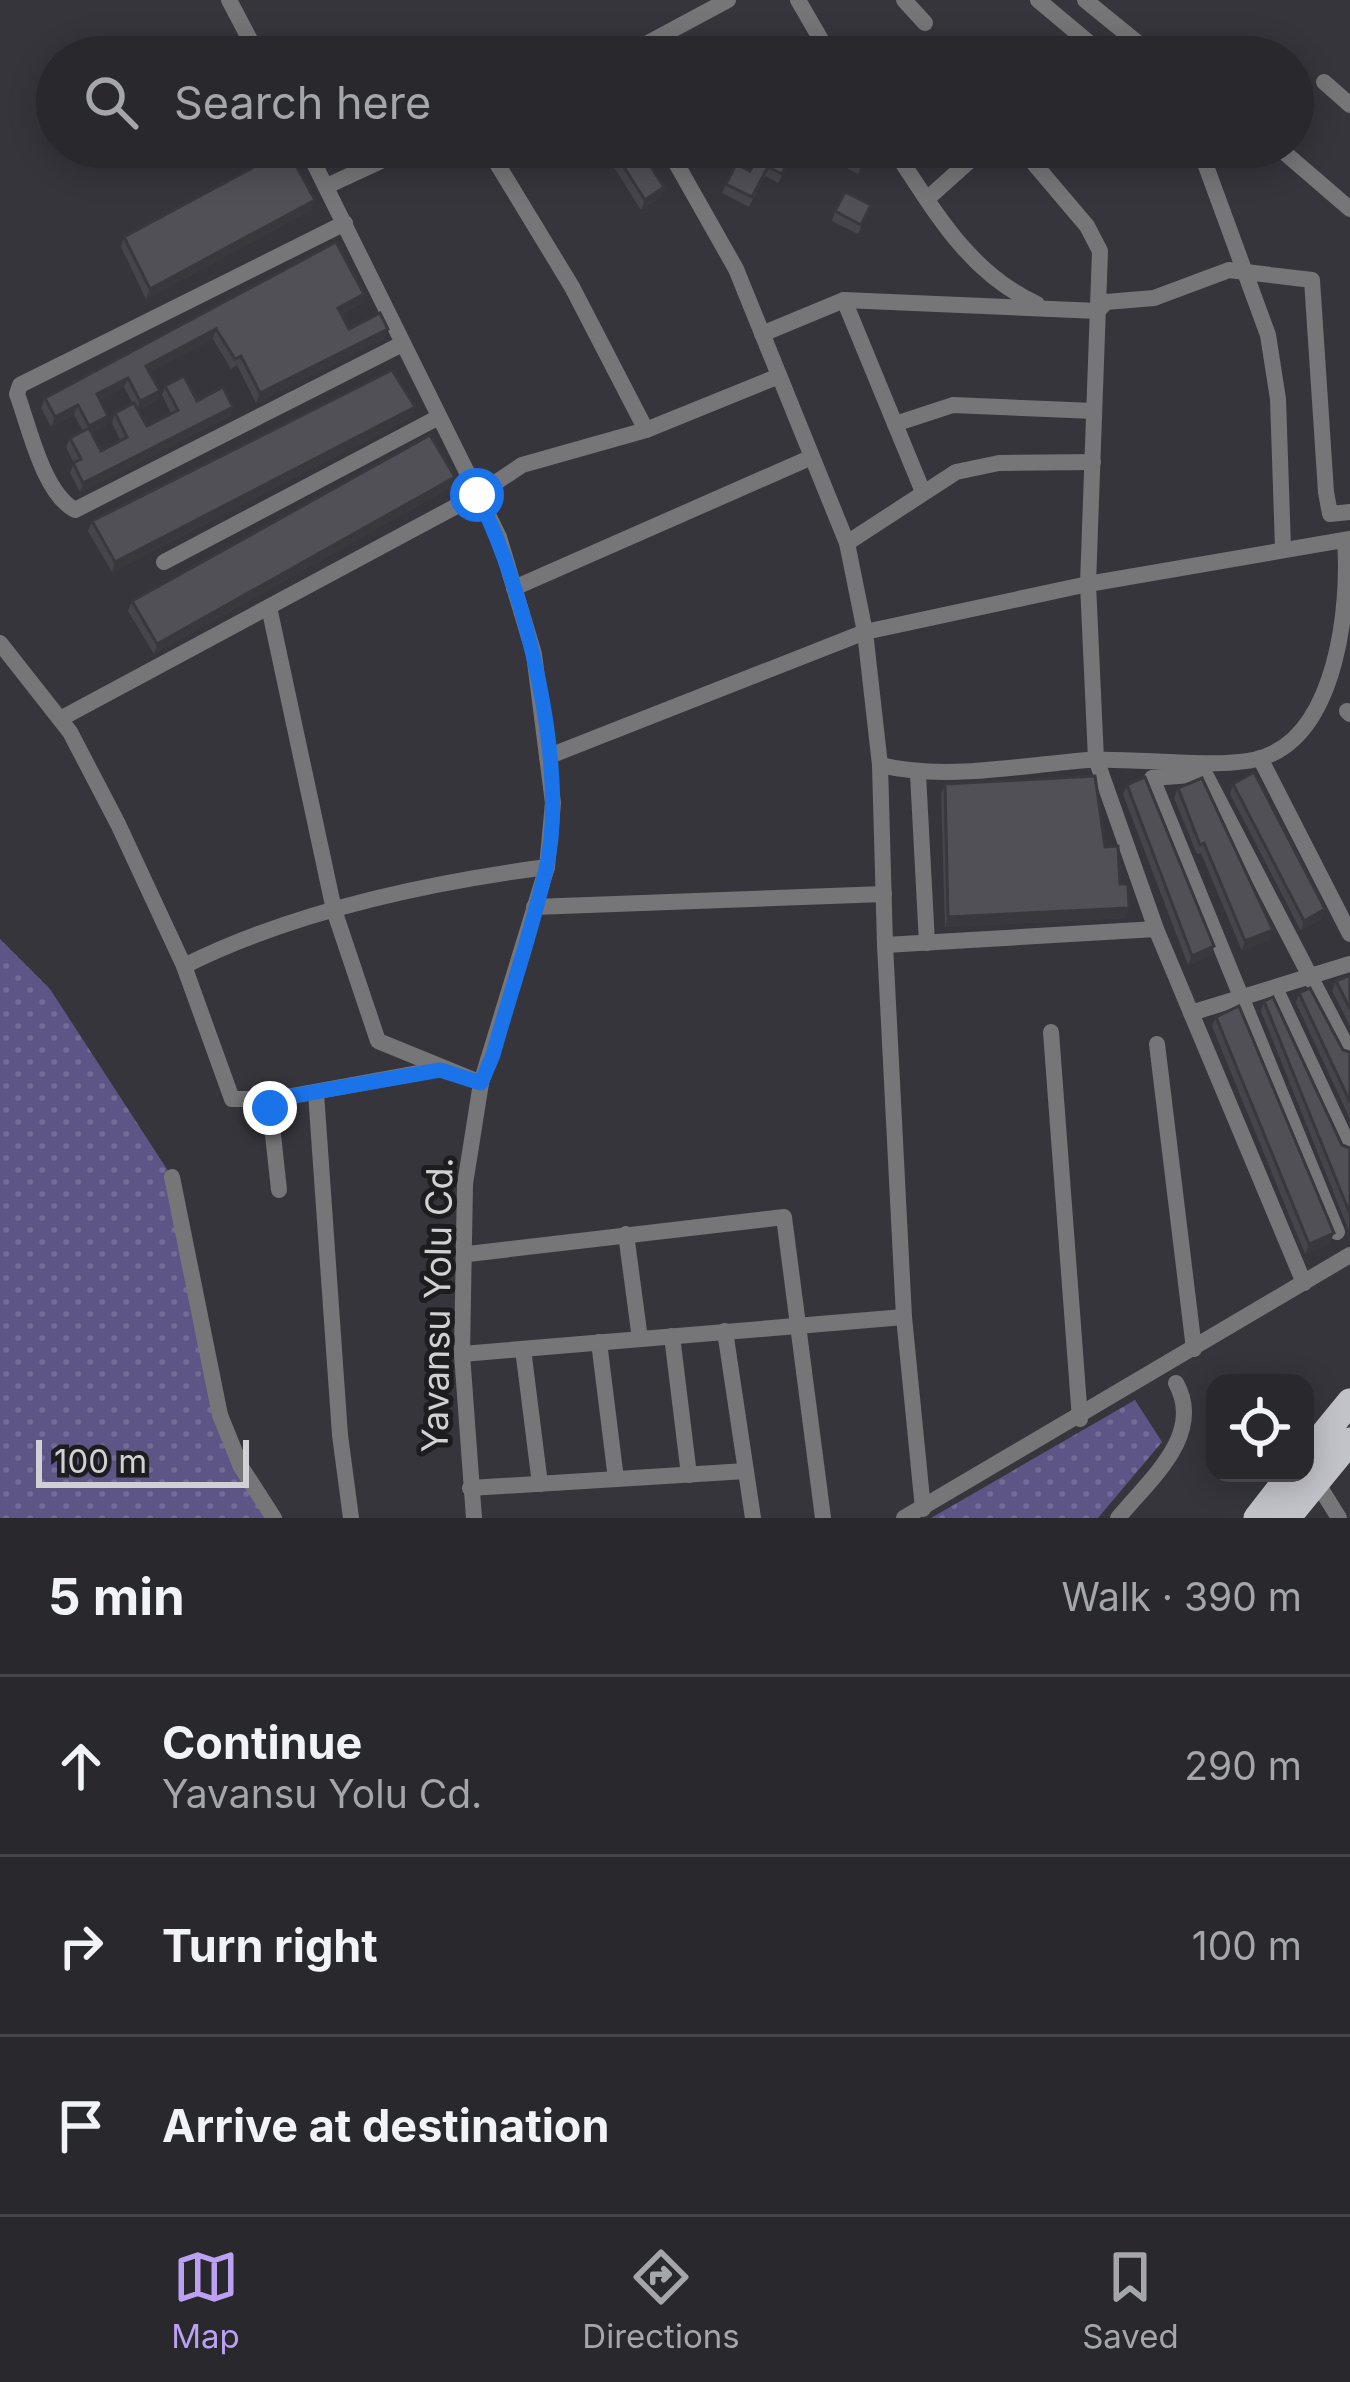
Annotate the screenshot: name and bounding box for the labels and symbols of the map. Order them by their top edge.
route start [450,468,504,522]
route end [243,1081,297,1135]
street label: Yavansu Yolu Cd. [412,1157,462,1453]
scale bar [36,1434,249,1487]

